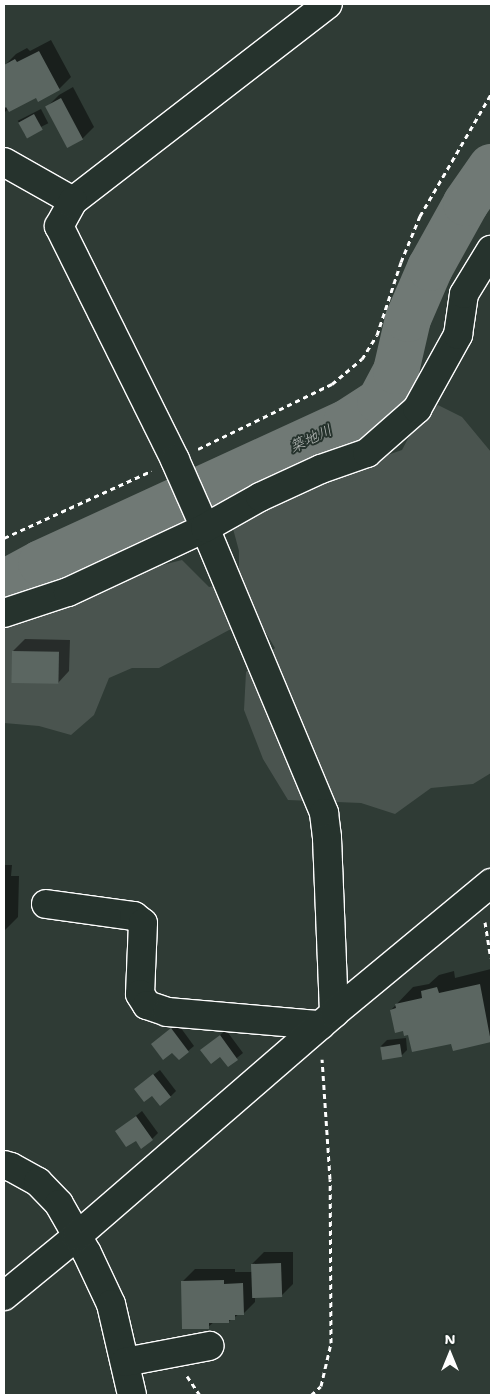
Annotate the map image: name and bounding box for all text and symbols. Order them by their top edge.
water label: 築地川 [287,421,335,457]
north arrow [425,1329,475,1379]
text: N [444,1330,456,1348]

